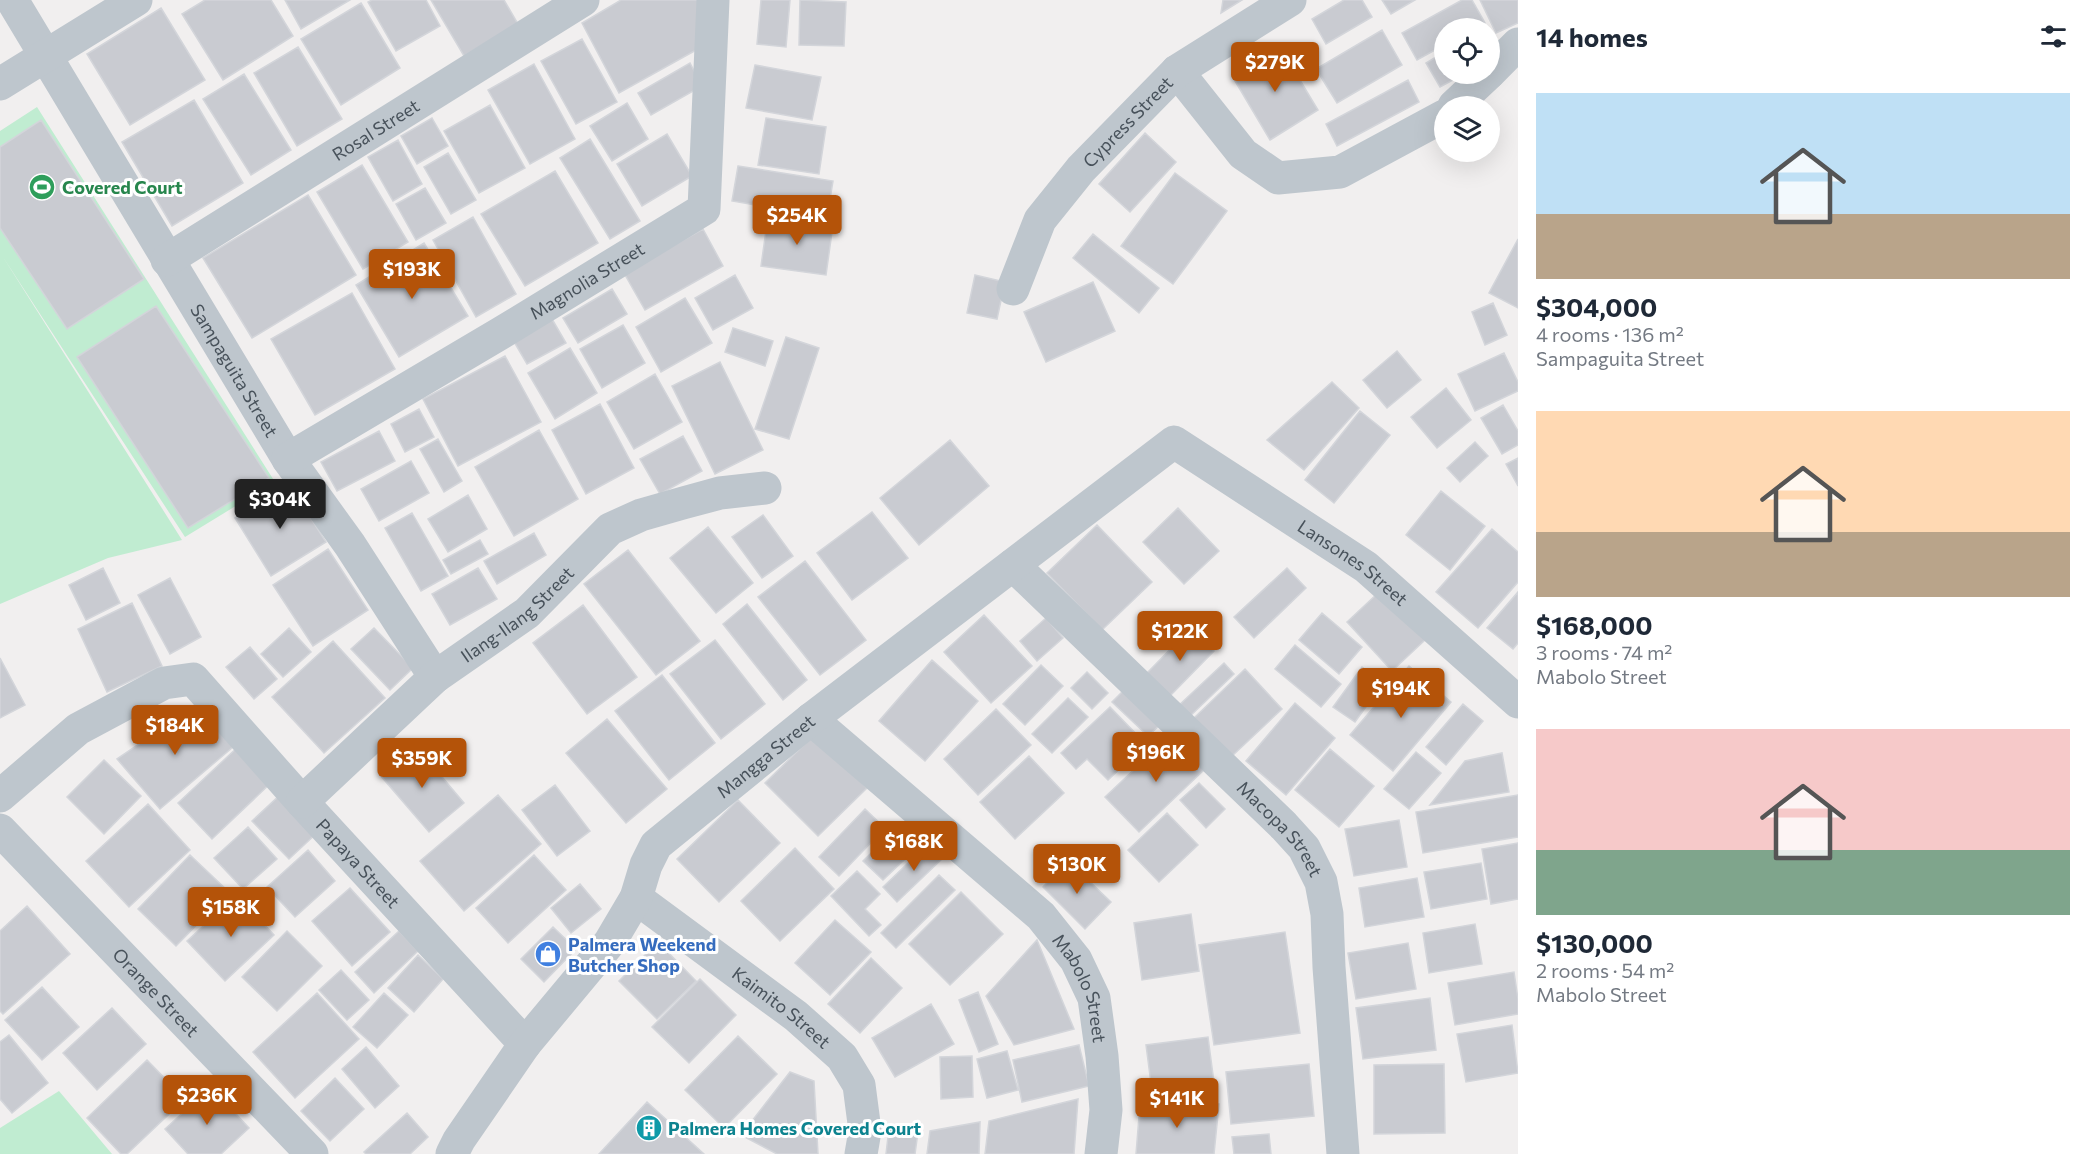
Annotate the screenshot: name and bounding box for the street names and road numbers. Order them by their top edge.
street label: Cypress Street [1078,71,1177,172]
street label: Rosal Street [328,94,423,165]
street label: Magnolia Street [525,237,648,324]
street label: Sampaguita Street [186,300,283,441]
street label: Lansones Street [1294,515,1412,610]
street label: Ilang-Ilang Street [456,562,578,667]
street label: Mangga Street [712,710,819,802]
street label: Macopa Street [1233,776,1327,880]
street label: Papaya Street [312,814,405,912]
street label: Mabolo Street [1048,929,1111,1044]
street label: Orange Street [108,943,204,1041]
street label: Kaimito Street [728,962,835,1053]

